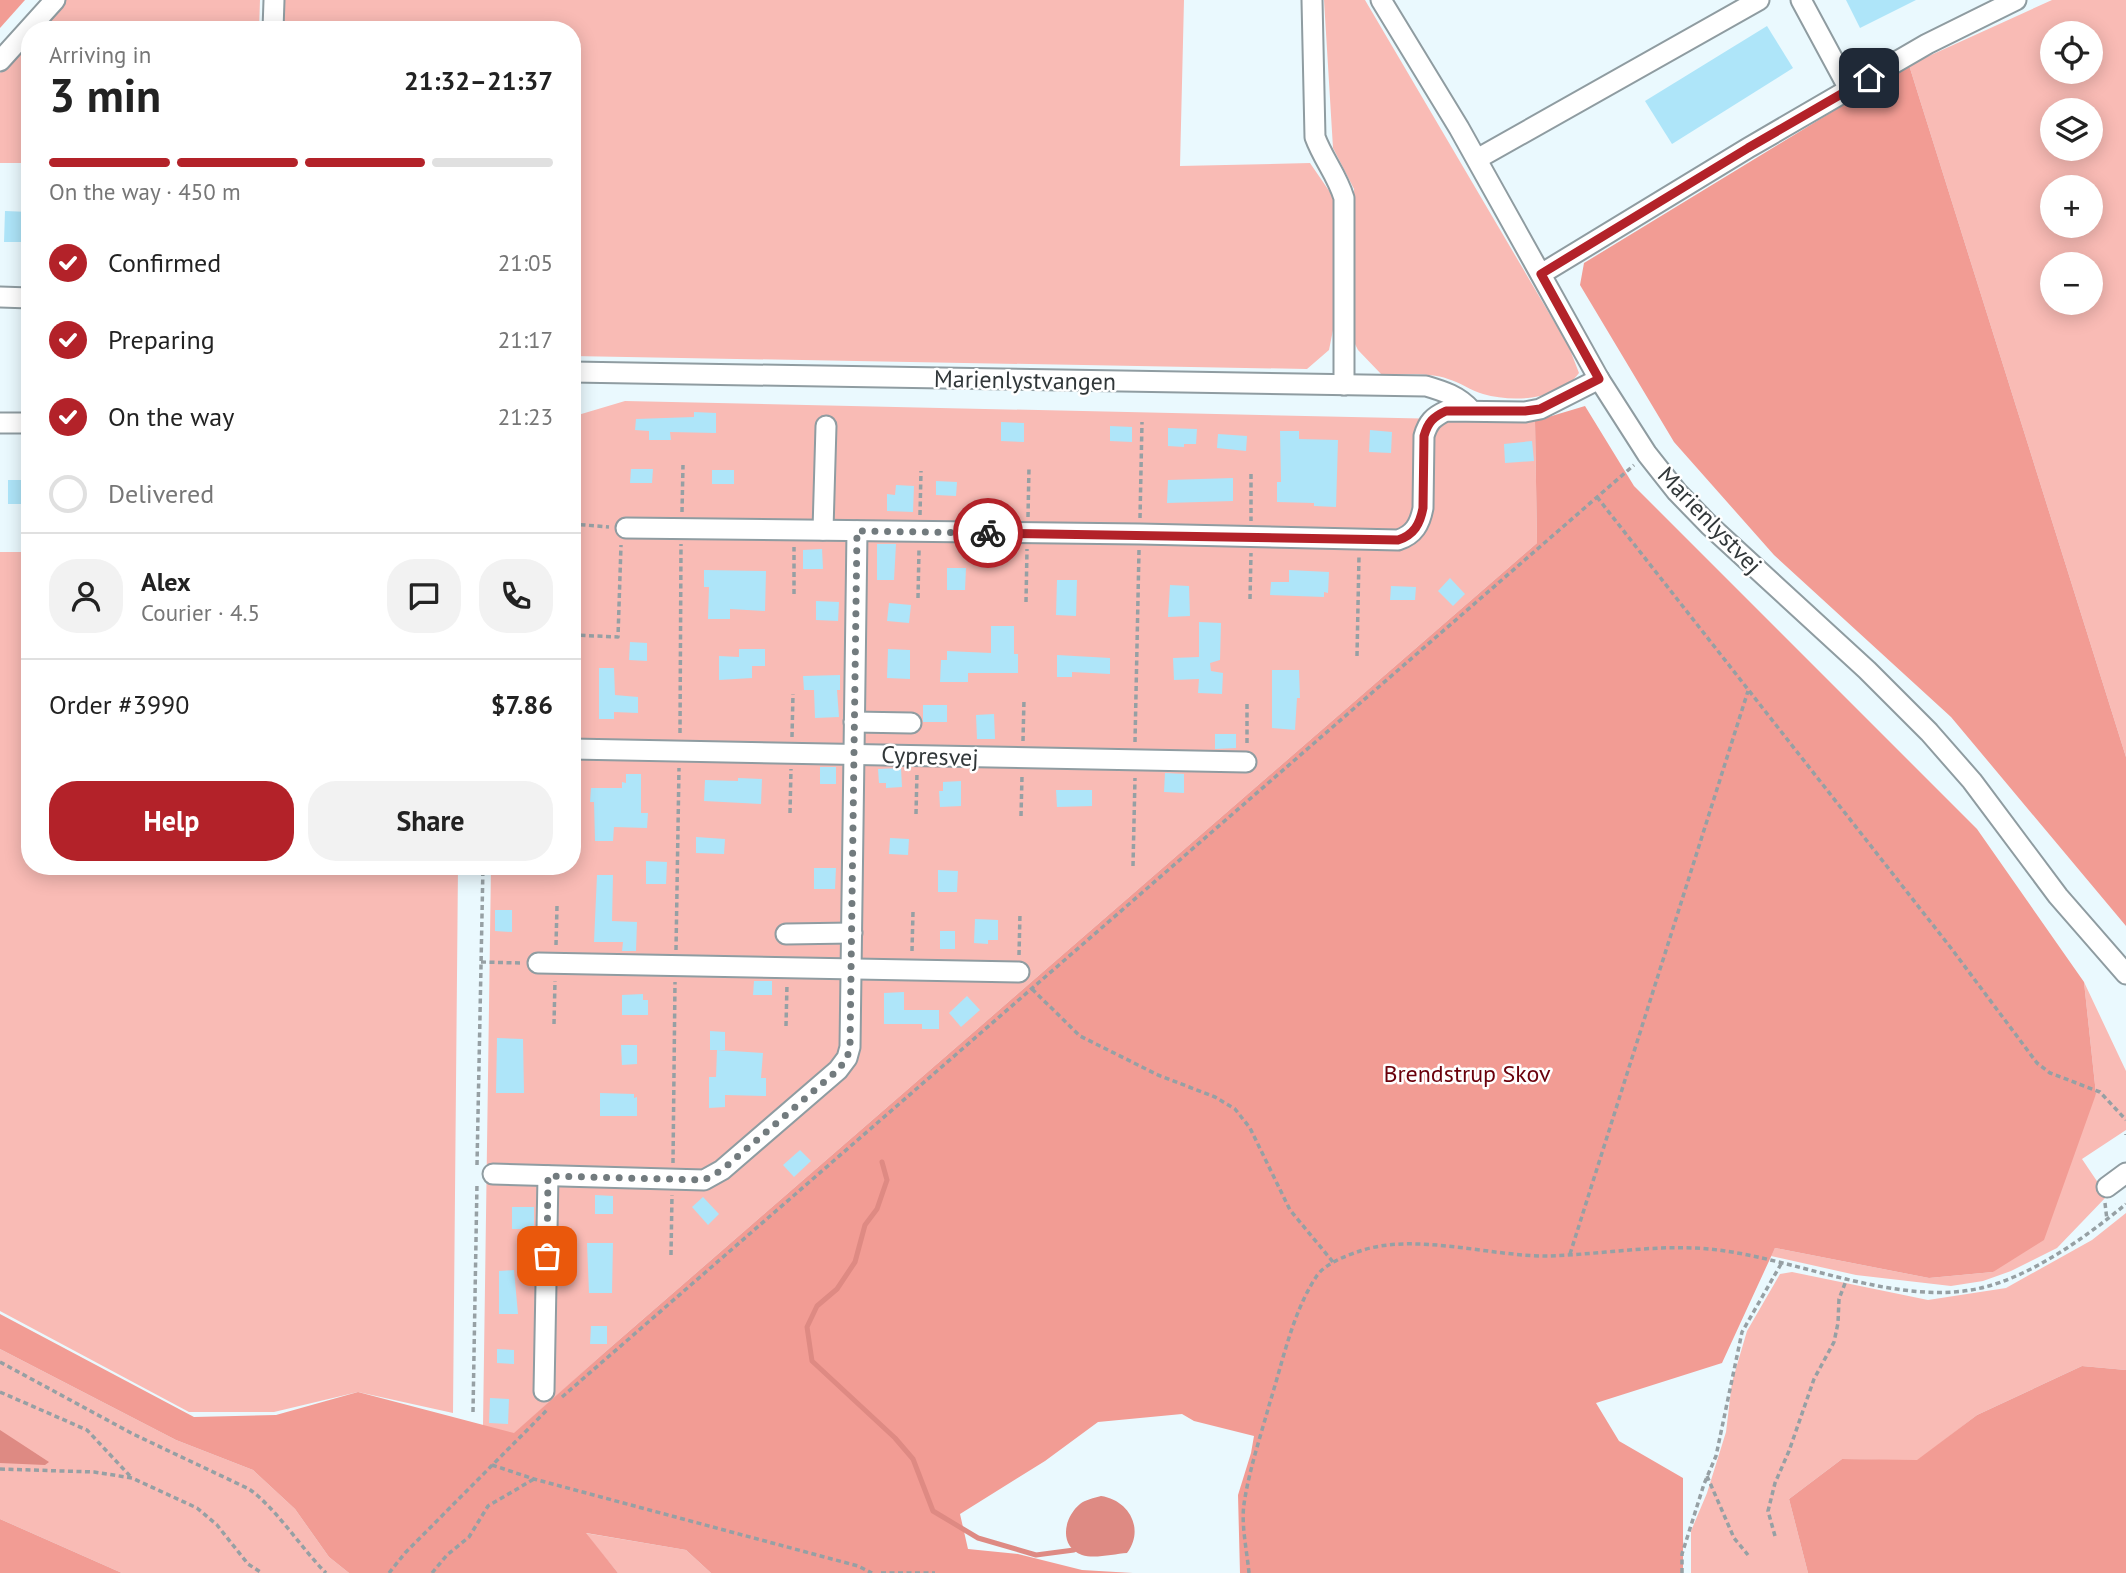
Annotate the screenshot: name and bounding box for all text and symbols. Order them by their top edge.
map controls [2040,21,2103,315]
button: locate [2040,21,2103,84]
text: Arriving in [49,40,151,69]
pin [1839,48,1899,108]
icon: home [1850,59,1888,97]
text: 21:32–21:37 [404,64,553,97]
text: 3 min [49,65,161,125]
button: layers [2040,98,2103,161]
button: + [2040,175,2103,238]
text: On the way · 450 m [49,177,241,206]
icon: check [49,244,87,282]
text: Confirmed [108,246,221,279]
text: 21:05 [498,248,553,277]
button: − [2040,252,2103,315]
icon: check [49,321,87,359]
text: Preparing [108,323,215,356]
text: 21:17 [498,325,553,354]
street label: Marienlystvangen [934,363,1116,397]
icon: check [49,398,87,436]
text: On the way [108,400,234,433]
text: 21:23 [498,402,553,431]
street label: Marienlystvej [1651,460,1769,580]
text: Delivered [108,477,214,510]
courier [953,498,1023,568]
icon: bike [969,514,1007,552]
button: person [49,559,123,633]
button: chat [387,559,461,633]
button: phone [479,559,553,633]
text: Alex [141,565,191,598]
text: Courier · 4.5 [141,598,260,627]
text: Order #3990 [49,688,189,721]
text: $7.86 [491,688,553,721]
street label: Cypresvej [881,739,979,773]
button: Help [49,781,294,861]
button: Share [308,781,553,861]
park label: Brendstrup Skov [1383,1058,1551,1089]
pin [517,1226,577,1286]
icon: bag [528,1237,566,1275]

